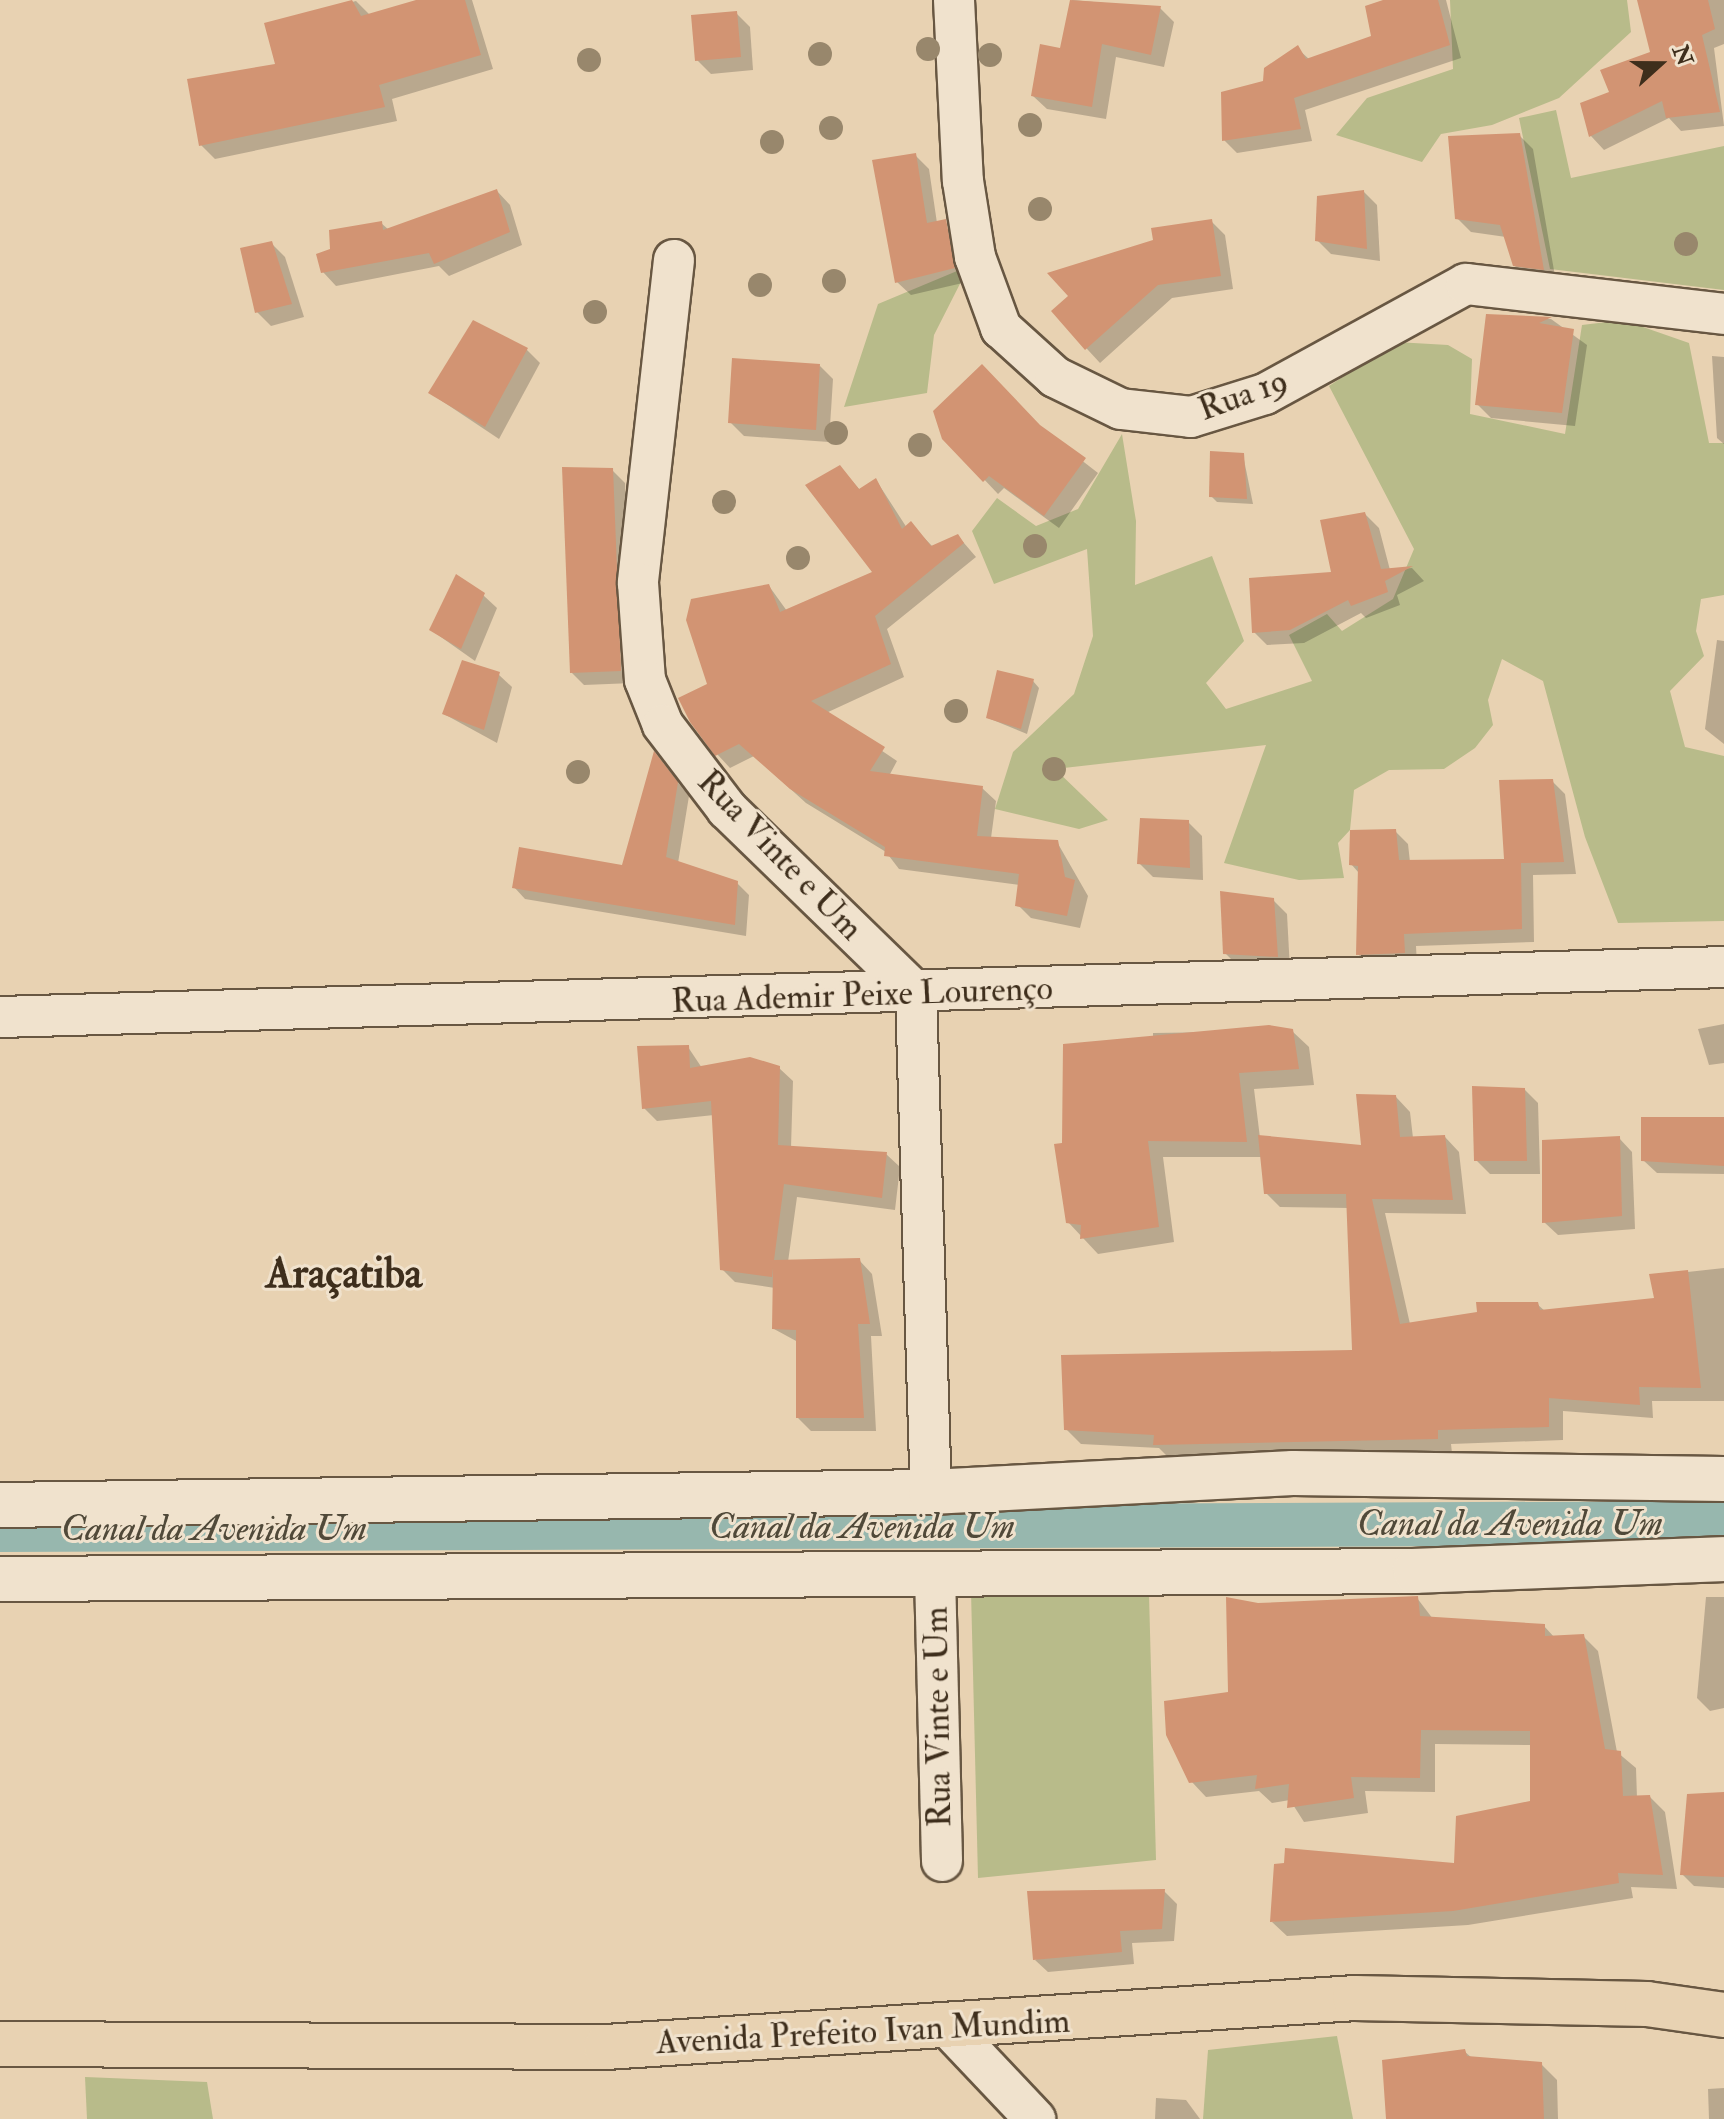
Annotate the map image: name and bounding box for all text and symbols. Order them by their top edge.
north arrow [1620,24,1700,104]
text: N [1666,41,1699,70]
street label: Rua 19 [1193,360,1293,430]
street label: Rua Vinte e Um [689,761,871,949]
street label: Rua Ademir Peixe Lourenço [670,968,1054,1022]
district label: Araçatiba [266,1249,422,1299]
water label: Canal da Avenida Um [1357,1502,1663,1546]
water label: Canal da Avenida Um [709,1505,1015,1549]
water label: Canal da Avenida Um [61,1507,367,1551]
street label: Rua Vinte e Um [916,1606,960,1828]
street label: Avenida Prefeito Ivan Mundim [655,2001,1071,2063]

